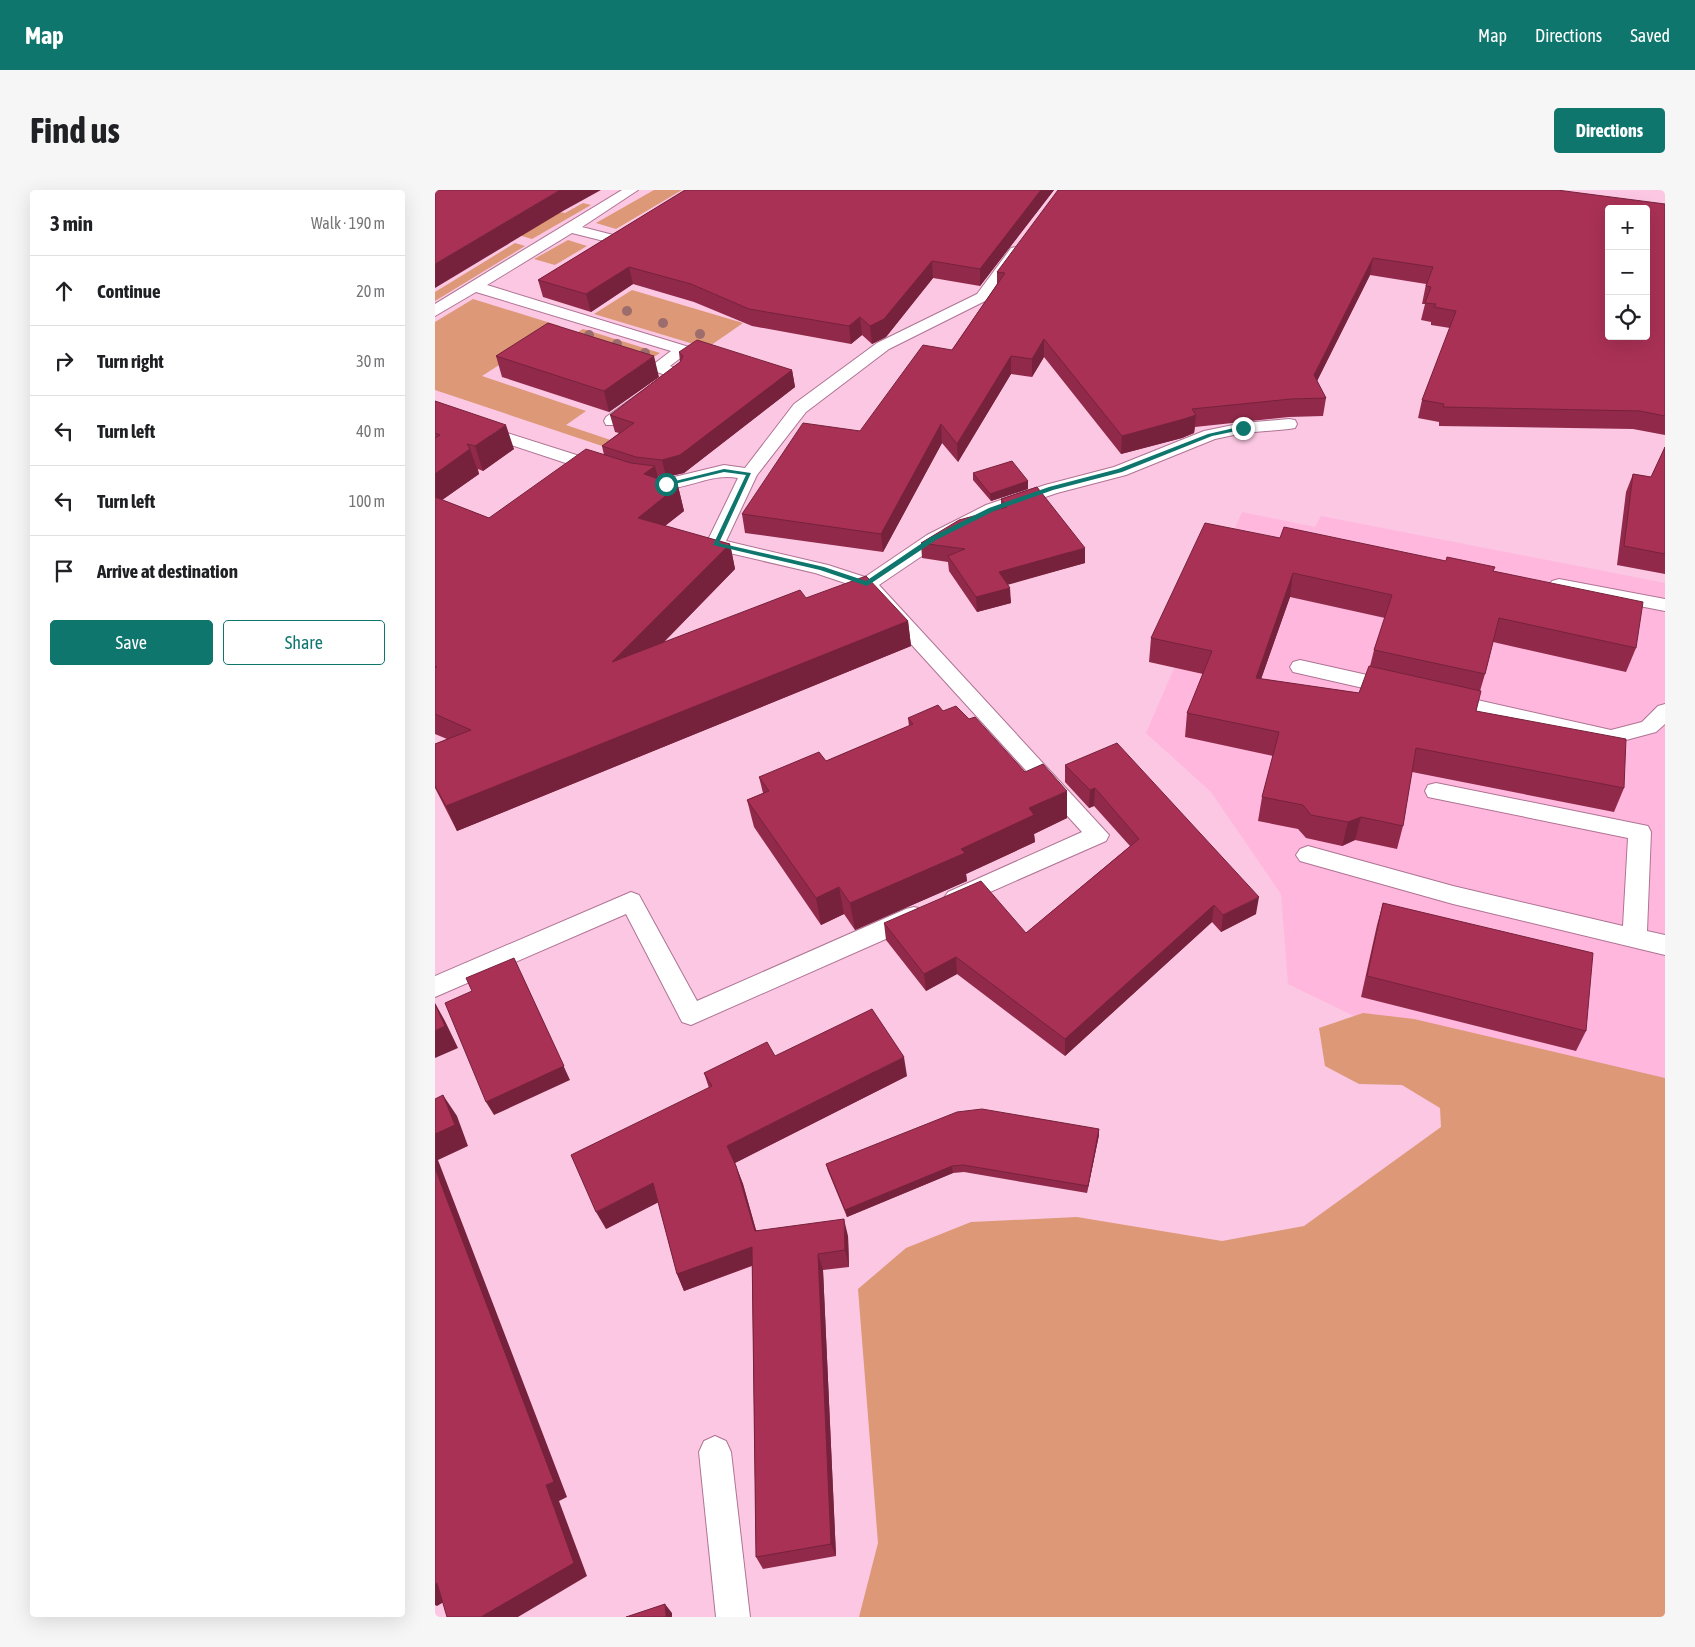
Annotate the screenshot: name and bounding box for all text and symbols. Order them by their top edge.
text: Map [25,22,64,49]
text: Map [1478,25,1507,46]
text: Directions [1535,25,1602,46]
text: Saved [1630,25,1670,46]
button: Directions [1554,108,1665,153]
text: Find us [30,110,120,150]
map controls [1605,205,1650,340]
button: + [1605,205,1650,250]
text: 3 min [50,211,93,235]
text: Walk · 190 m [311,214,385,232]
button: − [1605,250,1650,295]
icon: ahead [50,277,78,305]
text: Continue [97,280,161,302]
text: 20 m [356,282,385,300]
button: locate [1605,295,1650,340]
icon: right [50,347,78,375]
text: Turn right [97,350,164,372]
text: 30 m [356,352,385,370]
icon: left [50,417,78,445]
route end [1232,417,1255,440]
text: Turn left [97,420,155,442]
text: 40 m [356,422,385,440]
route start [655,473,678,496]
icon: left [50,487,78,515]
text: Turn left [97,490,155,512]
text: 100 m [349,492,385,510]
icon: arrive [50,557,78,585]
text: Arrive at destination [97,560,238,582]
button: Save [50,620,213,665]
button: Share [223,620,385,665]

